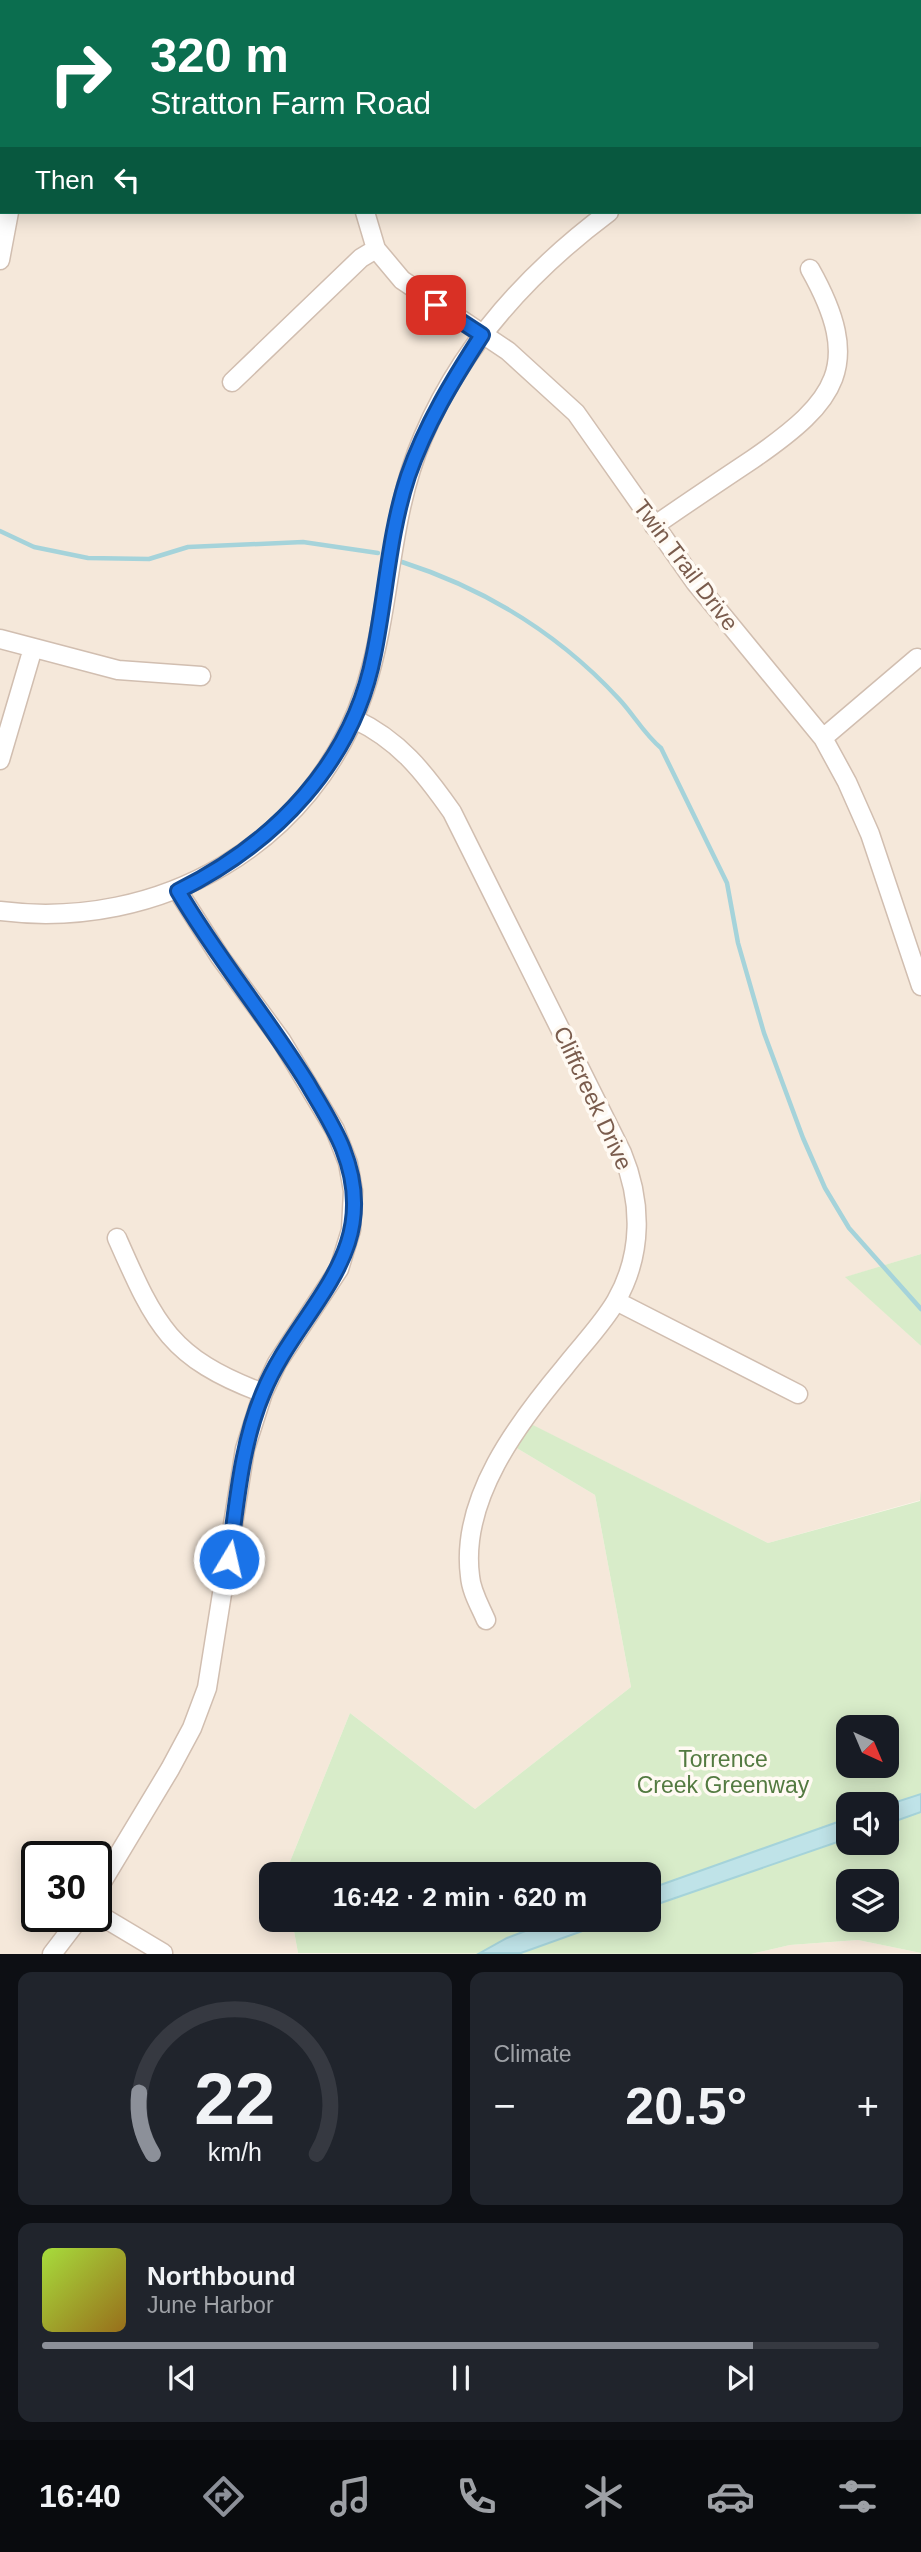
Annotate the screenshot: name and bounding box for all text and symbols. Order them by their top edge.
icon: right [35,28,126,119]
text: 320 m [150,28,289,82]
text: Stratton Farm Road [150,85,431,121]
icon: left [108,161,146,199]
text: Then [35,165,94,195]
pin [406,275,466,335]
icon: arrive [417,286,455,324]
street label: Twin Trail Drive [628,494,744,636]
street label: Cliffcreek Drive [548,1022,638,1174]
position arrow [192,1522,266,1596]
north arrow [836,1715,900,1778]
map controls [836,1715,899,1932]
park label: Torrence Creek Greenway [637,1746,810,1798]
button: sound [836,1792,899,1855]
speed limit sign: 30 [21,1841,112,1932]
button: layers [836,1869,899,1932]
text: 16:42 · 2 min · 620 m [333,1882,587,1912]
text: Climate [494,2041,571,2067]
text: 22 [194,2059,275,2140]
text: 20.5° [625,2077,747,2135]
text: − [494,2085,516,2127]
text: + [857,2085,879,2127]
text: km/h [208,2138,262,2166]
text: Northbound [147,2261,296,2291]
text: June Harbor [147,2292,274,2318]
icon: previous [163,2359,201,2397]
icon: pause [442,2359,480,2397]
icon: next [721,2359,759,2397]
icon: directions [199,2472,248,2521]
icon: music [326,2472,375,2521]
icon: phone [452,2472,501,2521]
icon: climate [579,2472,628,2521]
icon: car [706,2472,755,2521]
icon: filters [833,2472,882,2521]
text: 16:40 [39,2478,121,2514]

